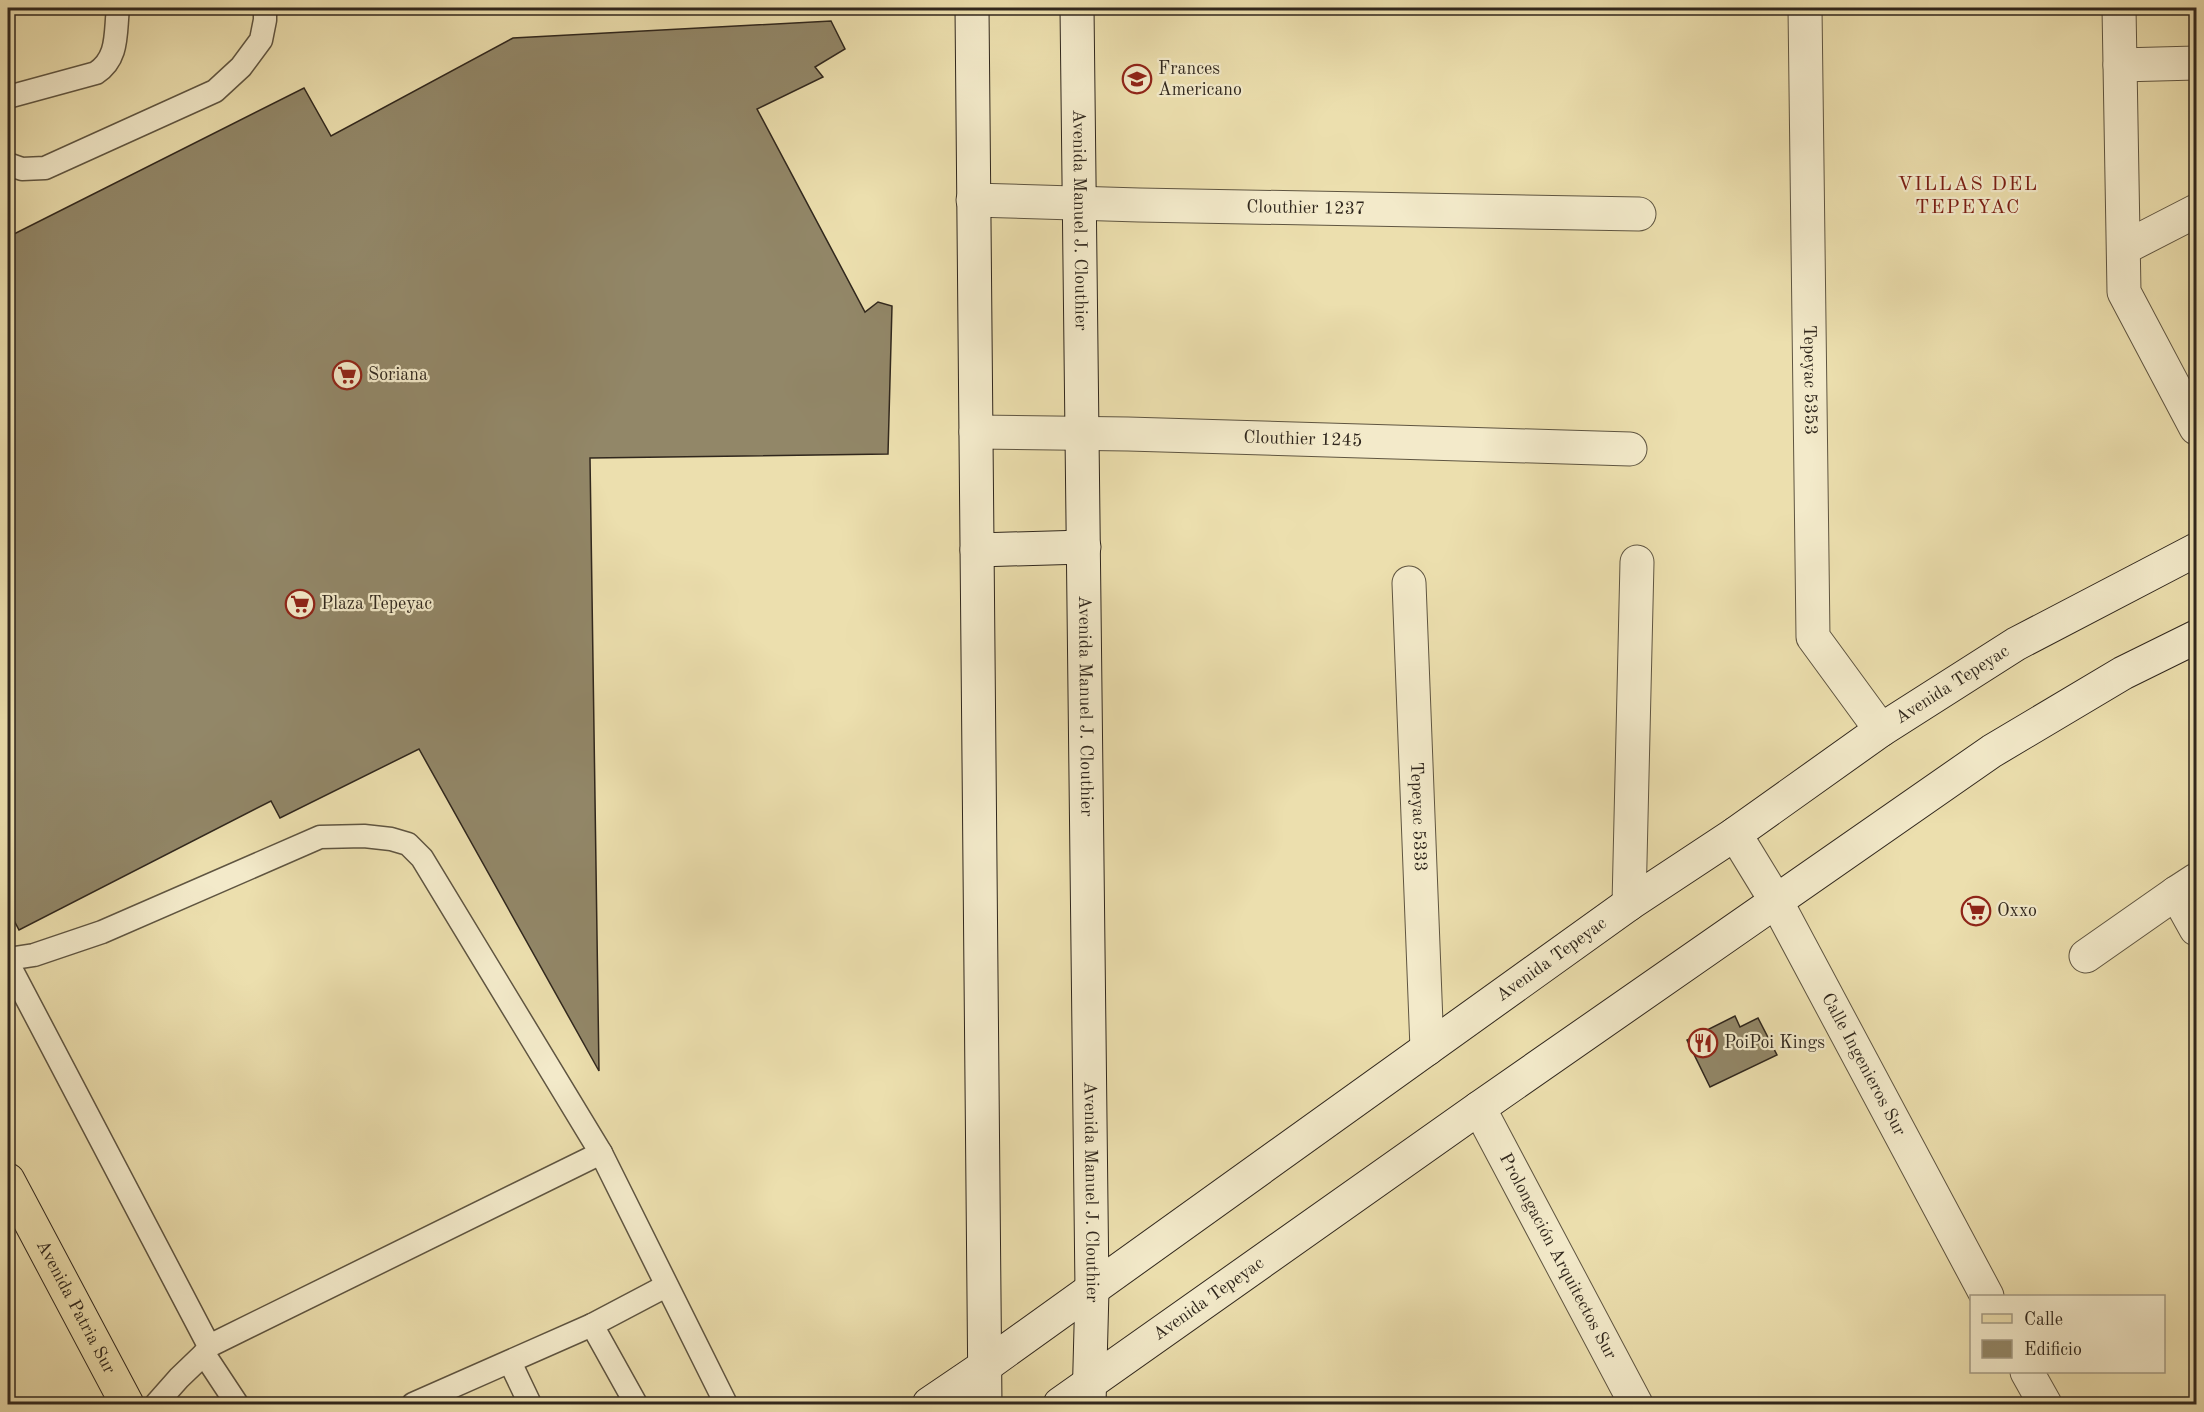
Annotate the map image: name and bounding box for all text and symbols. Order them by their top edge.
place label: Frances Americano [1158,60,1242,99]
school or university icon: Frances Americano [1121,63,1153,95]
street label: Avenida Manuel J. Clouthier [1069,109,1090,331]
district label: VILLAS DEL TEPEYAC [1897,175,2039,218]
street label: Clouthier 1237 [1246,198,1366,218]
street label: Tepeyac 5353 [1800,325,1819,435]
supermarket icon: Soriana [331,359,363,391]
place label: Soriana [368,366,428,384]
street label: Clouthier 1245 [1243,428,1363,450]
supermarket icon: Plaza Tepeyac [284,588,316,620]
place label: Plaza Tepeyac [321,595,432,613]
street label: Avenida Manuel J. Clouthier [1075,595,1095,817]
street label: Avenida Tepeyac [1892,642,2012,727]
street label: Tepeyac 5333 [1407,761,1429,872]
supermarket icon: Oxxo [1960,895,1992,927]
place label: Oxxo [1997,902,2037,920]
street label: Avenida Tepeyac [1493,914,1610,1005]
street label: Calle Ingenieros Sur [1818,990,1909,1140]
restaurant icon: PoiPoi Kings [1687,1027,1719,1059]
place label: PoiPoi Kings [1724,1034,1825,1052]
street label: Avenida Manuel J. Clouthier [1081,1081,1101,1303]
street label: Prolongación Arquitectos Sur [1496,1150,1620,1363]
street label: Avenida Patria Sur [33,1237,119,1378]
street label: Avenida Tepeyac [1150,1254,1267,1344]
legend [1970,1295,2165,1373]
text: Calle [2024,1311,2063,1329]
text: Edificio [2024,1341,2082,1359]

